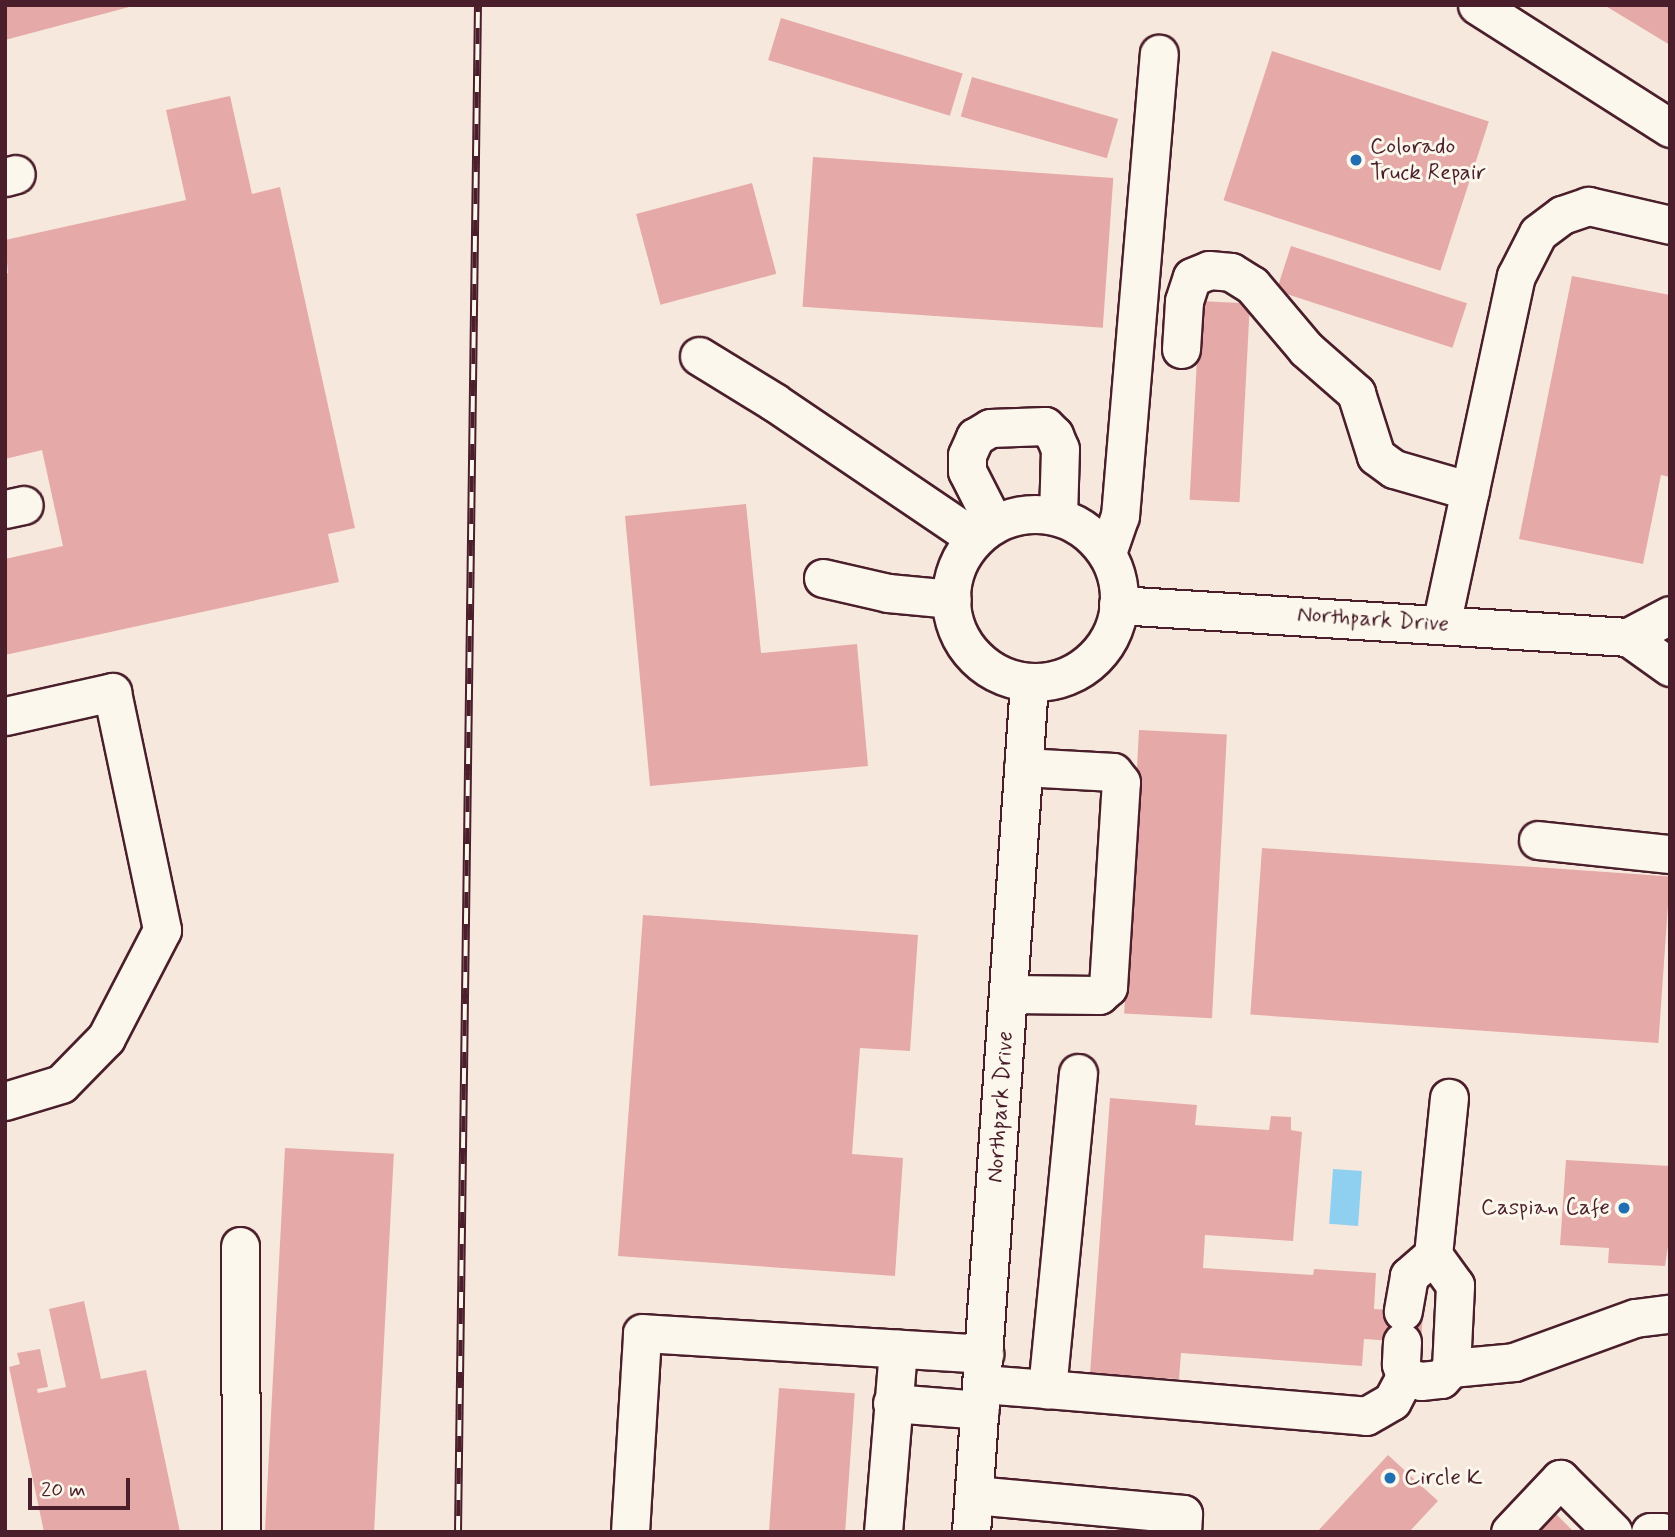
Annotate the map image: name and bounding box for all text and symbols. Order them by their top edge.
place label: Colorado Truck Repair [1370,133,1489,187]
marker: Colorado Truck Repair [1348,152,1364,168]
street label: Northpark Drive [1296,601,1450,639]
street label: Northpark Drive [982,1030,1020,1184]
place label: Caspian Cafe [1477,1194,1610,1222]
marker: Caspian Cafe [1616,1200,1632,1216]
scale bar [32,1464,133,1508]
place label: Circle K [1404,1464,1483,1492]
marker: Circle K [1382,1470,1398,1486]
text: 20 m [41,1476,86,1504]

